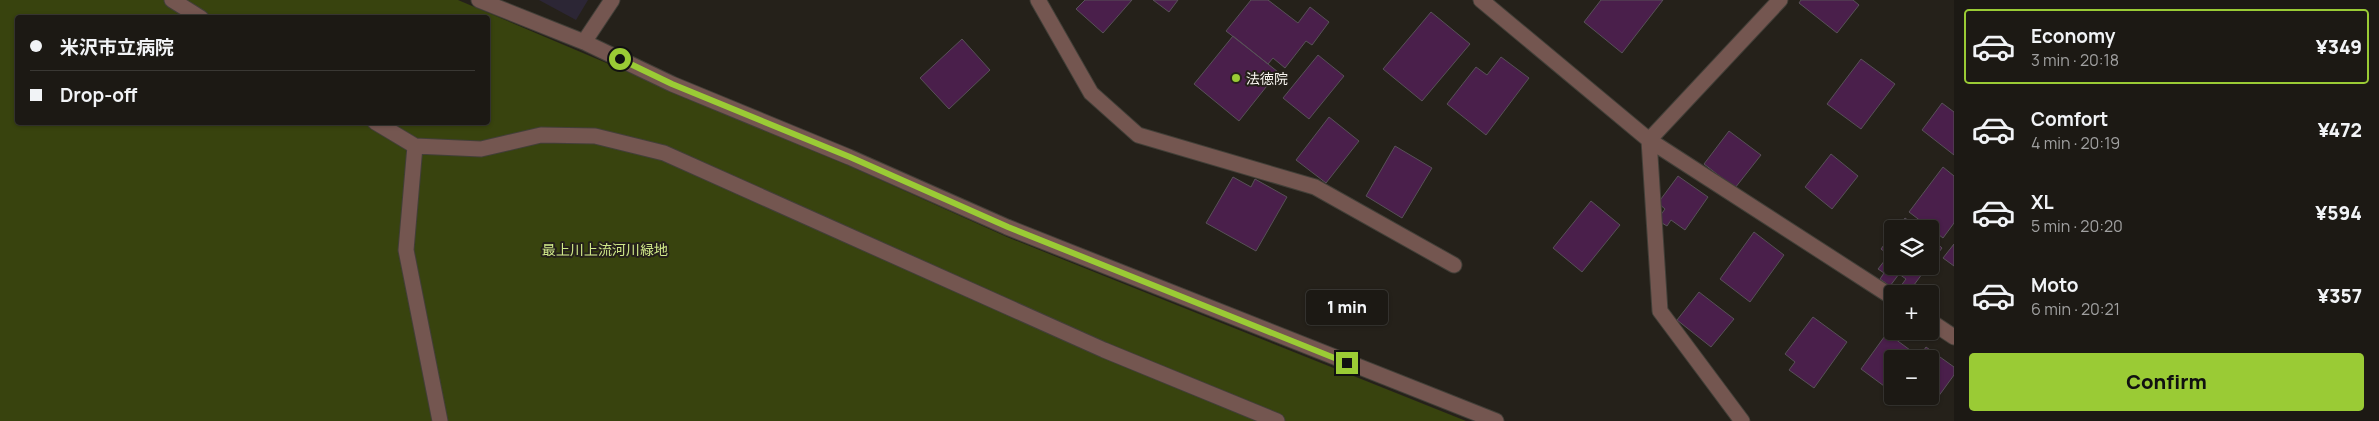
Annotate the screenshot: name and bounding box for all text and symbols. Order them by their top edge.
text: Economy [2031,23,2115,49]
icon: car [1971,24,2016,69]
text: 米沢市立病院 [60,34,174,60]
text: ¥349 [2316,34,2362,60]
route start [609,48,631,70]
text: 3 min · 20:18 [2031,49,2119,71]
place label: 法徳院 [1246,69,1288,88]
marker: 法徳院 [1230,72,1242,84]
text: Drop-off [60,82,137,108]
text: Comfort [2031,106,2108,132]
icon: car [1971,107,2016,152]
text: ¥472 [2318,117,2362,143]
text: 4 min · 20:19 [2031,132,2120,154]
text: XL [2031,189,2054,215]
icon: car [1971,190,2016,235]
text: ¥594 [2315,200,2362,226]
text: 5 min · 20:20 [2031,215,2123,237]
map controls [1884,220,1939,405]
button: layers [1884,220,1939,275]
park label: 最上川上流河川緑地 [542,240,668,259]
text: Moto [2031,272,2078,298]
icon: car [1971,273,2016,318]
text: ¥357 [2317,283,2362,309]
button: + [1884,285,1939,340]
callout: 1 min [1306,290,1388,326]
text: 1 min [1327,296,1367,318]
text: 6 min · 20:21 [2031,298,2120,320]
button: − [1884,350,1939,405]
route end [1336,352,1358,374]
button: Confirm [1969,353,2364,411]

